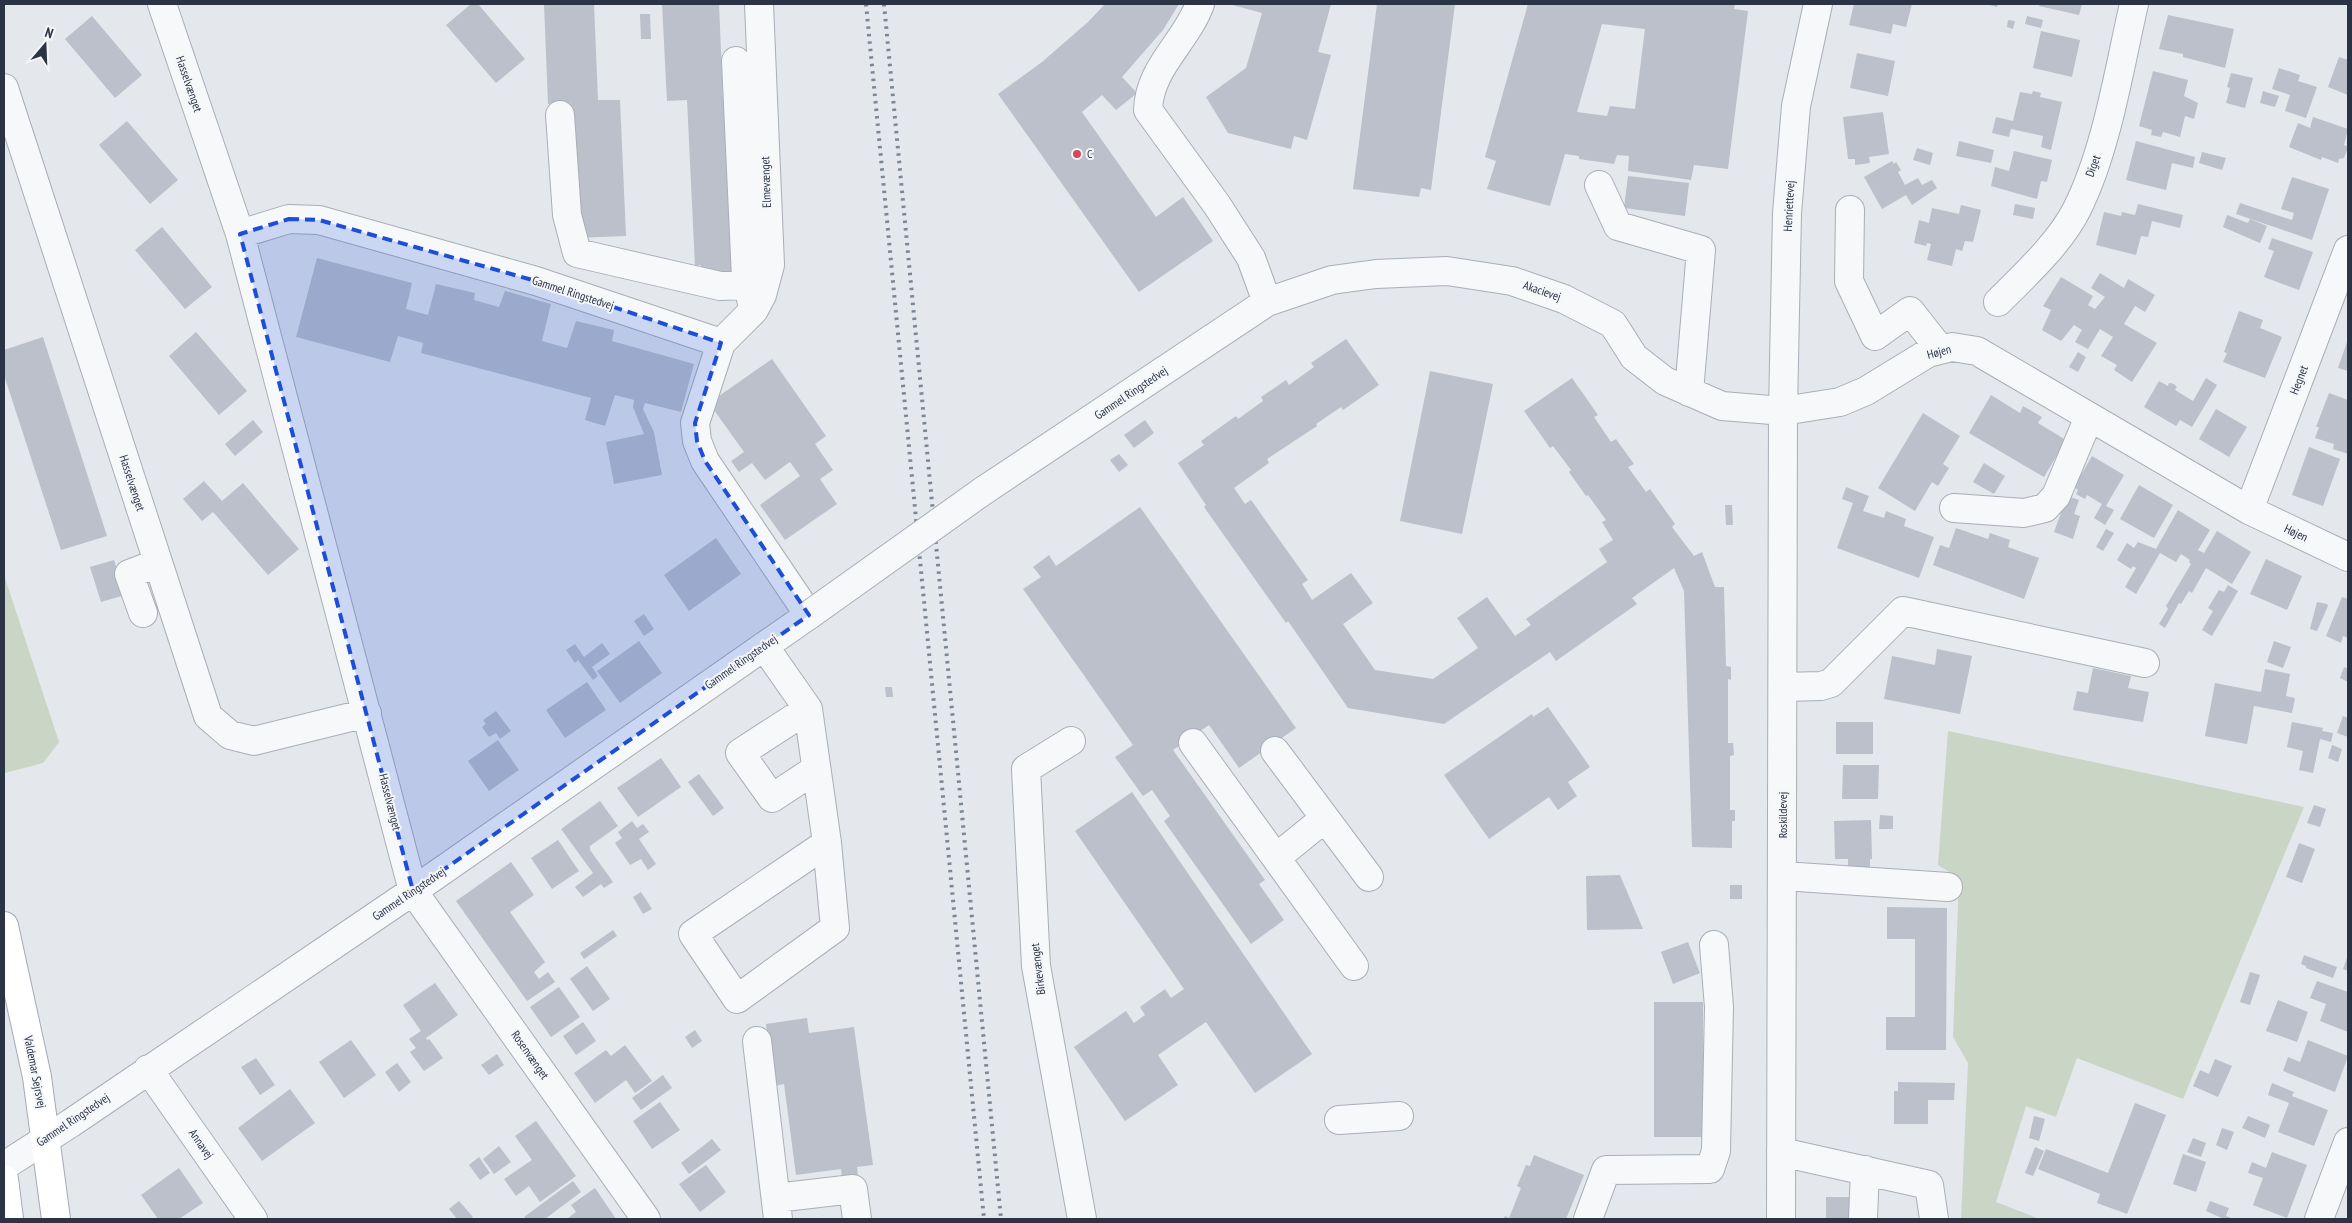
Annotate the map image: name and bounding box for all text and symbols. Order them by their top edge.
north arrow [20,20,70,70]
text: N [43,23,56,42]
street label: Hasselvænget [173,54,206,114]
place label: C [1087,146,1093,161]
marker: C [1071,148,1083,160]
street label: Diget [2082,152,2104,179]
street label: Elmevænget [757,155,774,208]
street label: Henriettevej [1780,180,1797,232]
street label: Gammel Ringstedvej [530,272,616,313]
street label: Akacievej [1521,277,1563,304]
street label: Højen [1925,341,1953,362]
street label: Hegnet [2286,362,2311,397]
street label: Gammel Ringstedvej [1091,363,1170,423]
street label: Hasselvænget [116,453,149,513]
street label: Højen [2282,521,2310,545]
street label: Gammel Ringstedvej [702,631,780,692]
street label: Hasselvænget [376,772,405,833]
street label: Roskildevej [1775,792,1790,838]
street label: Gammel Ringstedvej [369,864,448,924]
street label: Birkevænget [1027,942,1048,996]
street label: Rosenvænget [508,1028,553,1082]
street label: Valdemar Sejrsvej [21,1033,50,1109]
street label: Gammel Ringstedvej [33,1090,112,1150]
street label: Annavej [186,1126,217,1162]

